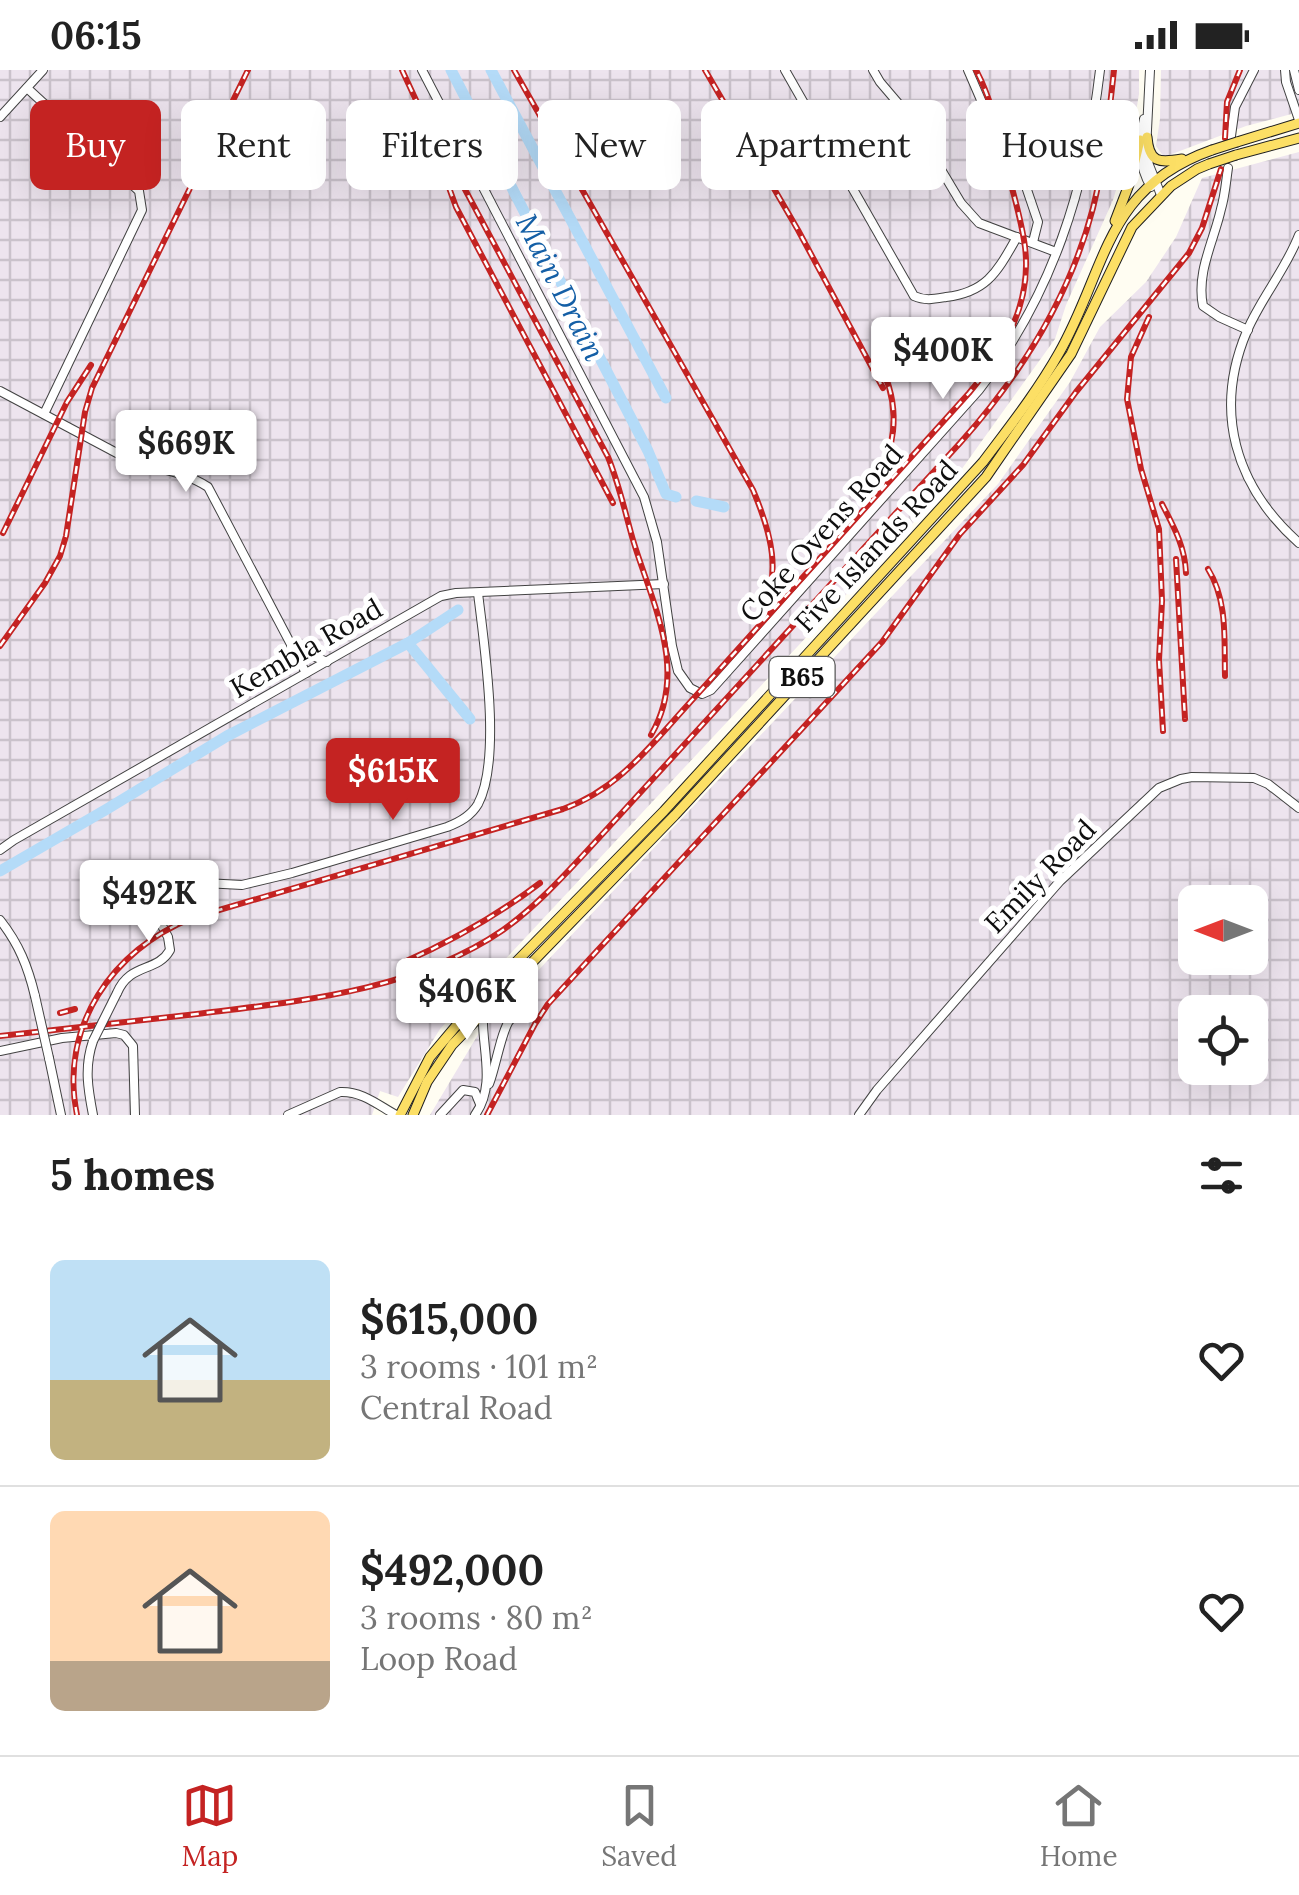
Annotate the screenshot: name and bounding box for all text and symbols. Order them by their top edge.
text: 06:15 [50,11,141,59]
chip: Buy [30,100,161,190]
chip: Rent [181,100,326,190]
chip: Filters [346,100,518,190]
chip: New [538,100,681,190]
chip: Apartment [701,100,946,190]
chip: House [966,100,1139,190]
water label: Main Drain [508,207,614,367]
pin: $400K [873,317,1013,402]
text: $400K [893,329,993,370]
pin: $669K [116,410,256,495]
text: $669K [138,422,234,463]
street label: Coke Ovens Road [732,437,910,629]
street label: Five Islands Road [787,452,965,640]
street label: Kembla Road [224,590,388,706]
road number: B65 [770,657,834,697]
pin: $615K [323,738,463,823]
text: $615K [348,750,438,791]
street label: Emily Road [977,811,1103,941]
pin: $492K [79,860,219,945]
text: $492K [102,872,196,913]
north arrow [1178,885,1268,975]
map controls [1178,885,1268,1085]
pin: $406K [397,958,537,1043]
text: $406K [418,970,516,1011]
button: locate [1178,995,1268,1085]
text: 5 homes [50,1148,215,1202]
icon: filters [1194,1148,1249,1203]
text: $615,000 [360,1292,539,1346]
icon: home [130,1300,250,1420]
icon: heart [1194,1333,1249,1388]
text: 3 rooms · 101 m² [360,1346,598,1387]
text: Central Road [360,1387,553,1428]
text: $492,000 [360,1543,544,1597]
icon: home [130,1551,250,1671]
icon: heart [1194,1584,1249,1639]
text: 3 rooms · 80 m² [360,1597,593,1638]
text: Loop Road [360,1638,518,1679]
tab: Map [181,1778,238,1874]
tab: Saved [601,1778,677,1874]
tab: Home [1040,1778,1118,1874]

